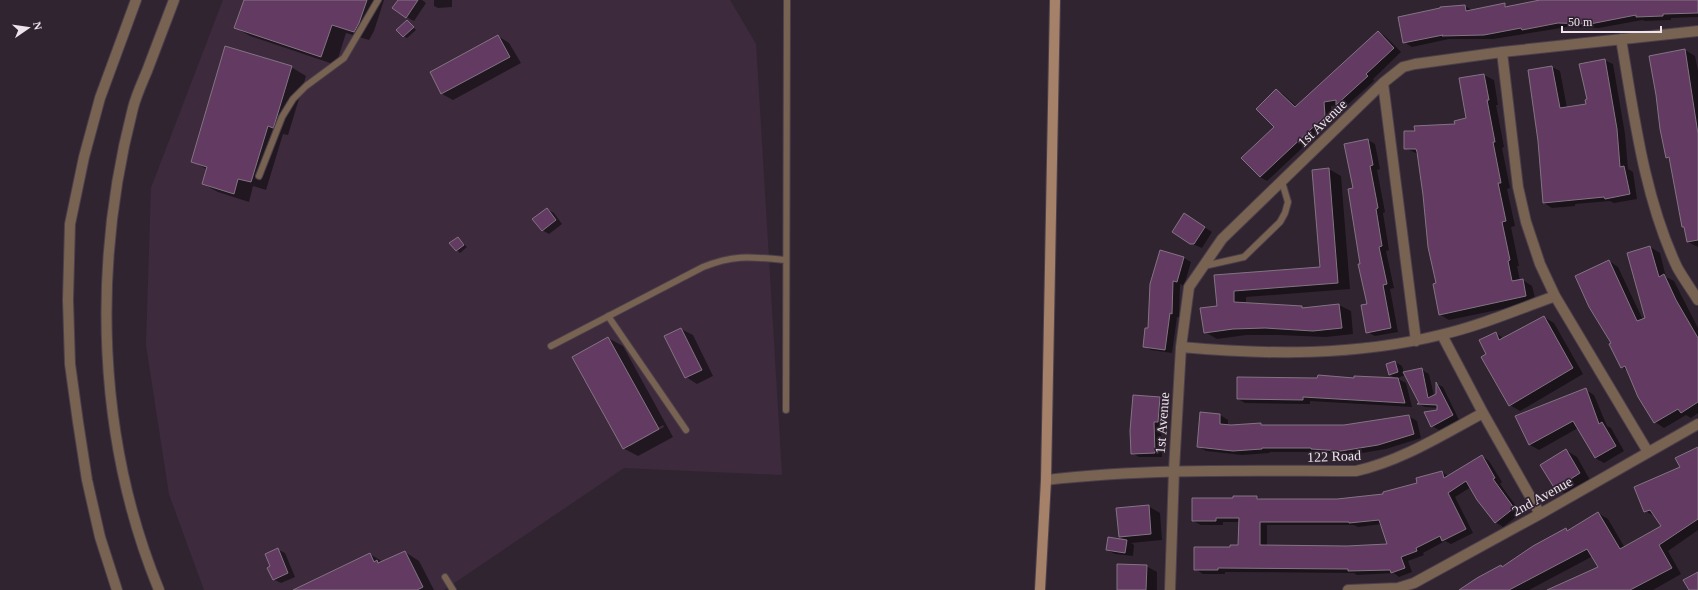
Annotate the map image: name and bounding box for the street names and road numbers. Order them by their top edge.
street label: 1st Avenue [1295,97,1350,150]
street label: 1st Avenue [1153,392,1172,454]
street label: 122 Road [1307,448,1361,465]
street label: 2nd Avenue [1510,474,1575,519]

